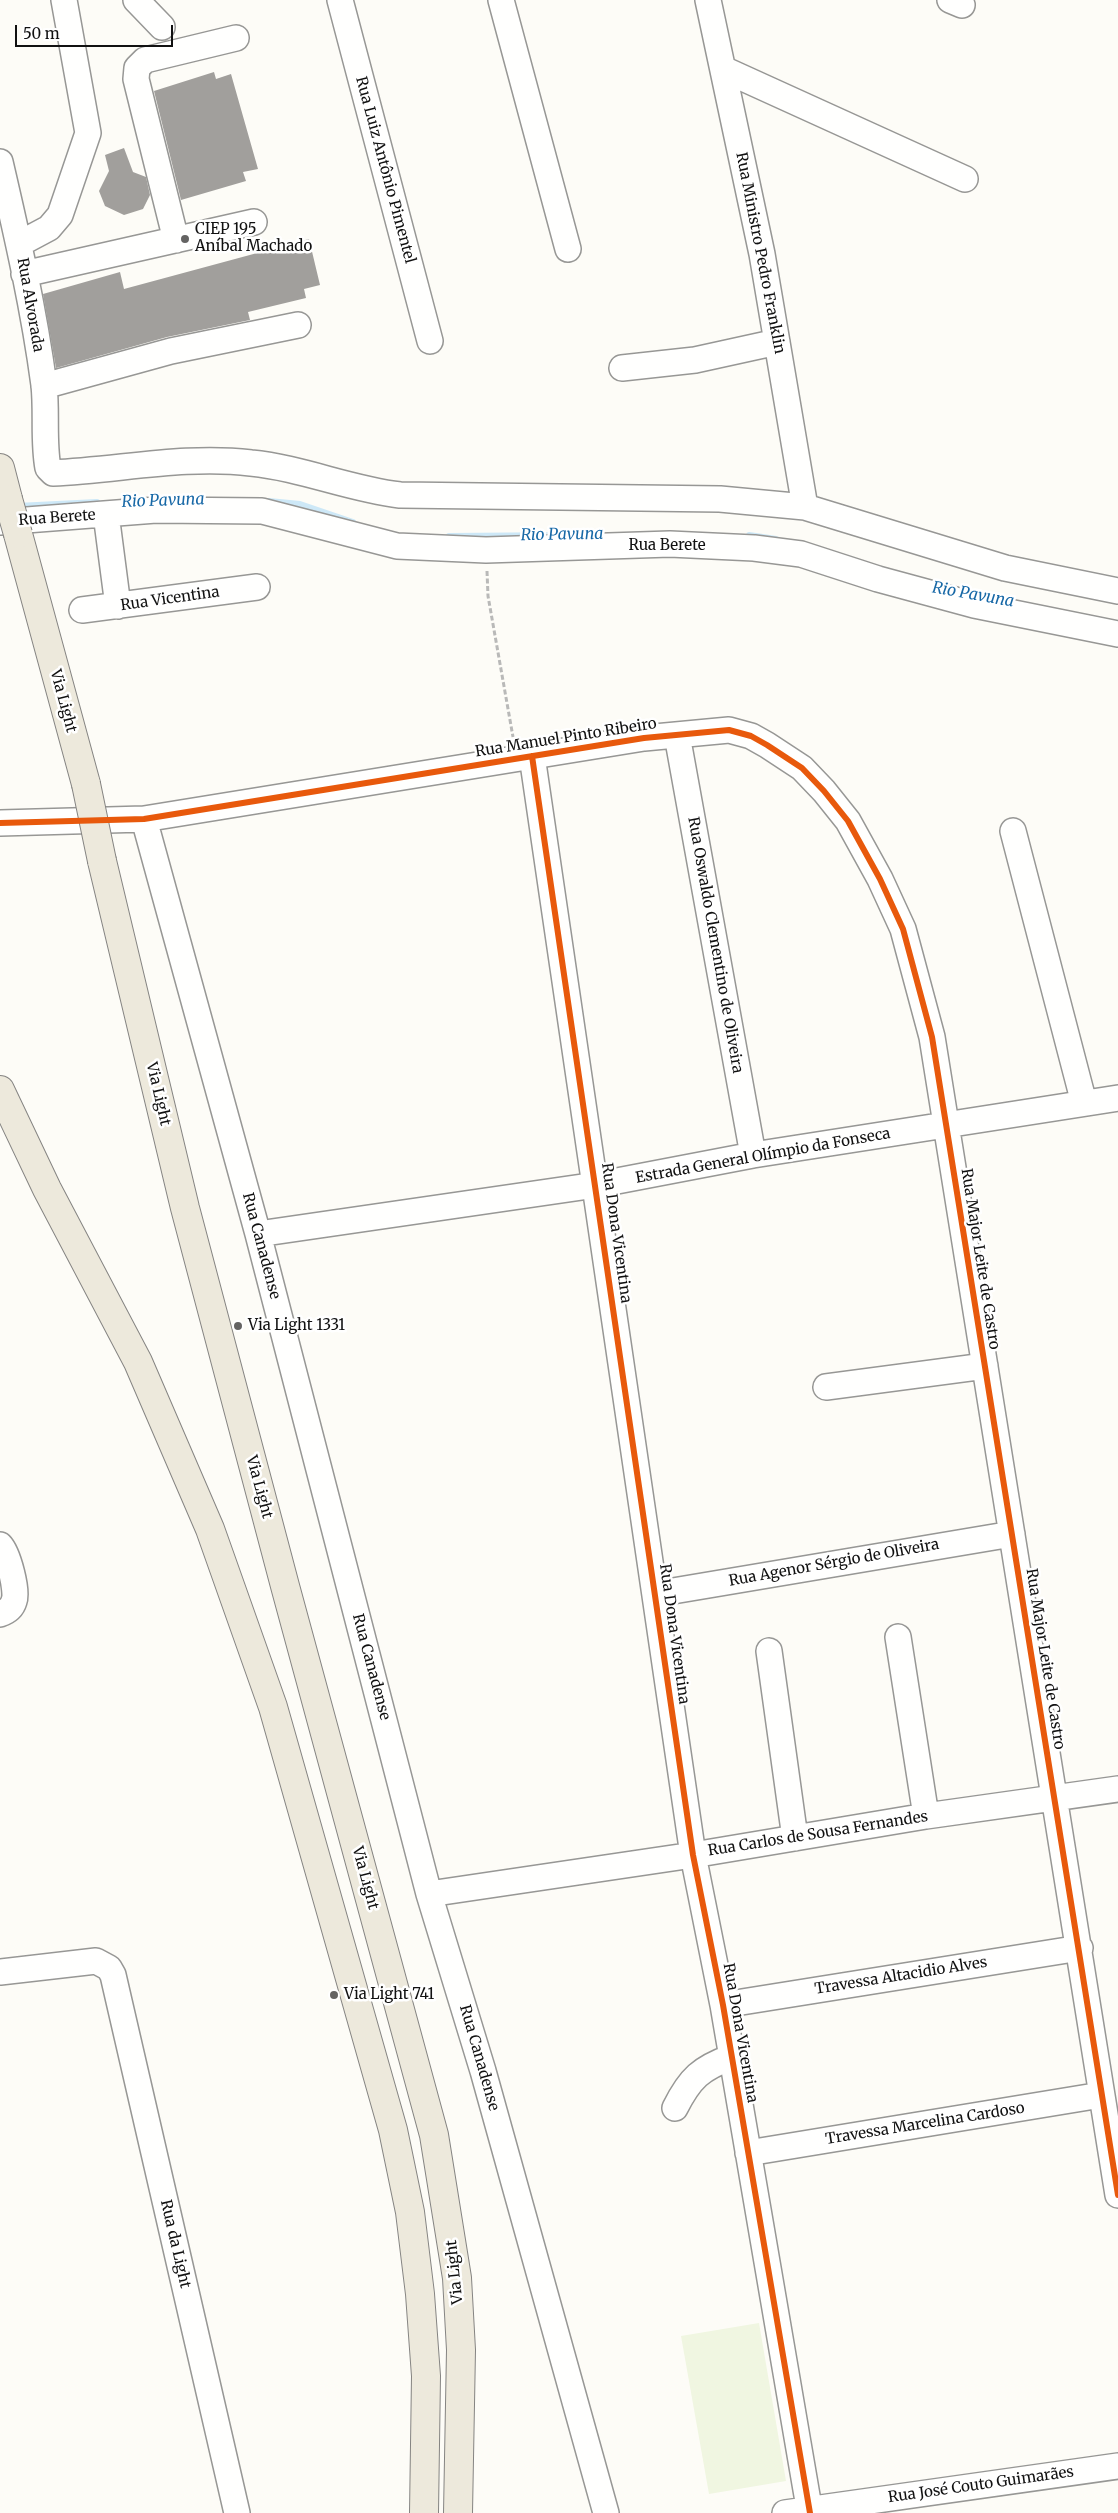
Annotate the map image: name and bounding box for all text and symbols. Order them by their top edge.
scale bar [18,15,175,47]
text: 50 m [23,24,60,43]
street label: Rua Luiz Antônio Pimentel [351,75,419,265]
street label: Rua Ministro Pedro Franklin [732,151,788,355]
place label: CIEP 195 Aníbal Machado [195,221,312,256]
marker: CIEP 195 Aníbal Machado [179,233,191,245]
street label: Rua Alvorada [13,256,47,354]
water label: Rio Pavuna [121,490,205,512]
street label: Rua Berete [18,506,96,530]
water label: Rio Pavuna [520,525,604,545]
street label: Rua Berete [628,537,706,555]
water label: Rio Pavuna [931,578,1015,612]
street label: Rua Vicentina [119,583,221,615]
street label: Via Light [46,667,80,735]
street label: Rua Manuel Pinto Ribeiro [474,715,658,761]
street label: Rua Oswaldo Clementino de Oliveira [684,815,746,1075]
street label: Via Light [142,1060,174,1128]
street label: Estrada General Olímpio da Fonseca [634,1125,892,1187]
street label: Rua Dona Vicentina [597,1162,635,1304]
street label: Rua Major Leite de Castro [957,1167,1003,1351]
street label: Rua Canadense [238,1191,284,1301]
place label: Via Light 1331 [248,1317,345,1335]
marker: Via Light 1331 [232,1320,244,1332]
street label: Via Light [242,1453,276,1521]
street label: Rua Agenor Sérgio de Oliveira [727,1536,941,1590]
street label: Rua Dona Vicentina [655,1563,693,1705]
street label: Rua Major Leite de Castro [1022,1567,1068,1751]
street label: Rua Canadense [348,1612,394,1722]
street label: Rua Carlos de Sousa Fernandes [707,1808,929,1860]
street label: Via Light [348,1844,382,1912]
street label: Travessa Altacidio Alves [813,1953,989,1999]
street label: Rua Dona Vicentina [719,1962,761,2104]
place label: Via Light 741 [344,1986,434,2004]
marker: Via Light 741 [328,1989,340,2001]
street label: Rua Canadense [455,2003,503,2113]
street label: Travessa Marcelina Cardoso [824,2099,1026,2149]
street label: Rua da Light [156,2198,194,2290]
street label: Via Light [443,2239,467,2305]
street label: Rua José Couto Guimarães [887,2463,1075,2507]

